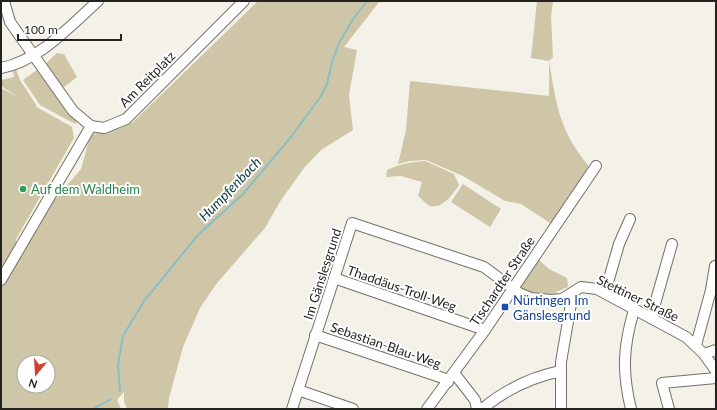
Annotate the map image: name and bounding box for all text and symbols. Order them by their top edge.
scale bar [18,16,121,42]
text: 100 m [24,22,58,37]
street label: Am Reitplatz [116,48,178,110]
water label: Humpfenbach [195,153,264,224]
place label: Auf dem Waldheim [31,181,140,197]
marker: Auf dem Waldheim [18,184,28,194]
street label: Im Gänslesgrund [300,226,344,322]
street label: Tischardter Straße [466,233,538,329]
street label: Thaddäus-Troll-Weg [345,262,459,314]
street label: Stettiner Straße [594,271,682,325]
place label: Nürtingen Im Gänslesgrund [513,292,591,323]
marker: Nürtingen Im Gänslesgrund [500,302,510,312]
street label: Sebastian-Blau-Weg [329,319,444,371]
north arrow [16,354,56,394]
text: N [27,376,39,391]

